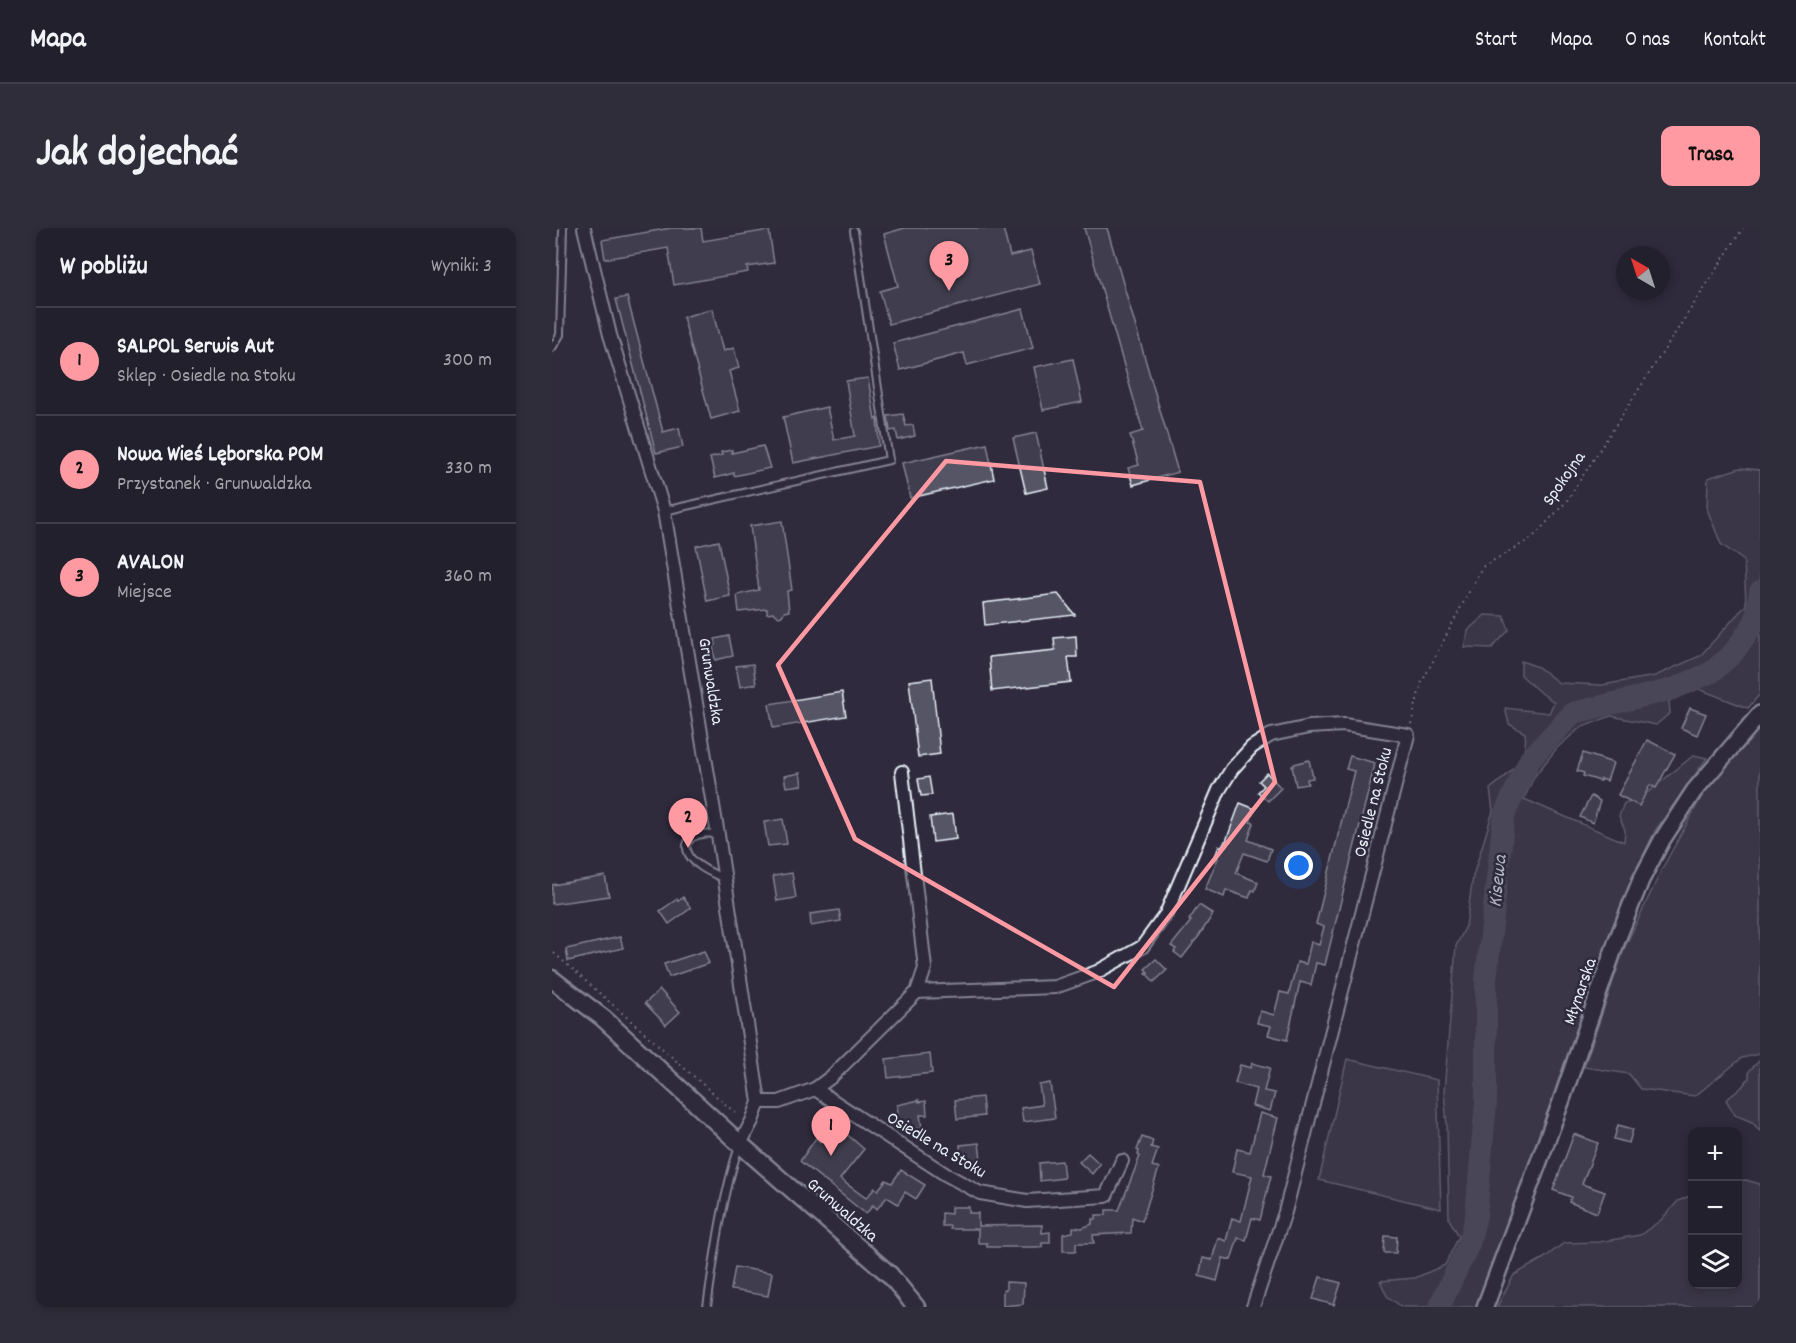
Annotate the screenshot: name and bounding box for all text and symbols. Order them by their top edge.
text: Mapa [30,21,86,61]
text: Start [1475,26,1517,56]
text: Mapa [1550,26,1592,56]
text: O nas [1625,26,1670,56]
text: Kontakt [1703,26,1766,56]
text: Jak dojechać [36,126,238,186]
button: Trasa [1661,126,1760,186]
pin: 3 [930,242,968,291]
north arrow [1616,246,1670,300]
text: W pobliżu [60,249,148,286]
text: Wyniki: 3 [431,253,492,281]
text: SALPOL Serwis Aut [117,332,274,363]
text: 1 [77,347,82,375]
text: 300 m [443,347,492,375]
text: Sklep · Osiedle na Stoku [117,363,296,391]
text: Nowa Wieś Lęborska POM [117,440,323,471]
street label: Spokojna [1537,447,1593,512]
text: 2 [75,455,84,483]
text: 330 m [445,455,492,483]
text: Przystanek · Grunwaldzka [117,471,311,499]
text: AVALON [117,548,184,579]
text: 3 [75,563,84,591]
text: 360 m [444,563,492,591]
text: Miejsce [117,579,172,607]
street label: Grunwaldzka [690,636,729,727]
street label: Osiedle na Stoku [1349,745,1400,860]
pin: 2 [668,798,708,848]
your location [1284,851,1313,880]
water label: Kisewa [1482,852,1516,909]
street label: Młynarska [1558,954,1605,1029]
pin: 1 [812,1106,850,1156]
street label: Osiedle na Stoku [881,1106,990,1186]
map controls [1688,1127,1742,1289]
button: + [1688,1127,1742,1181]
street label: Grunwaldzka [800,1173,883,1249]
button: − [1688,1181,1742,1235]
button: layers [1688,1235,1742,1289]

